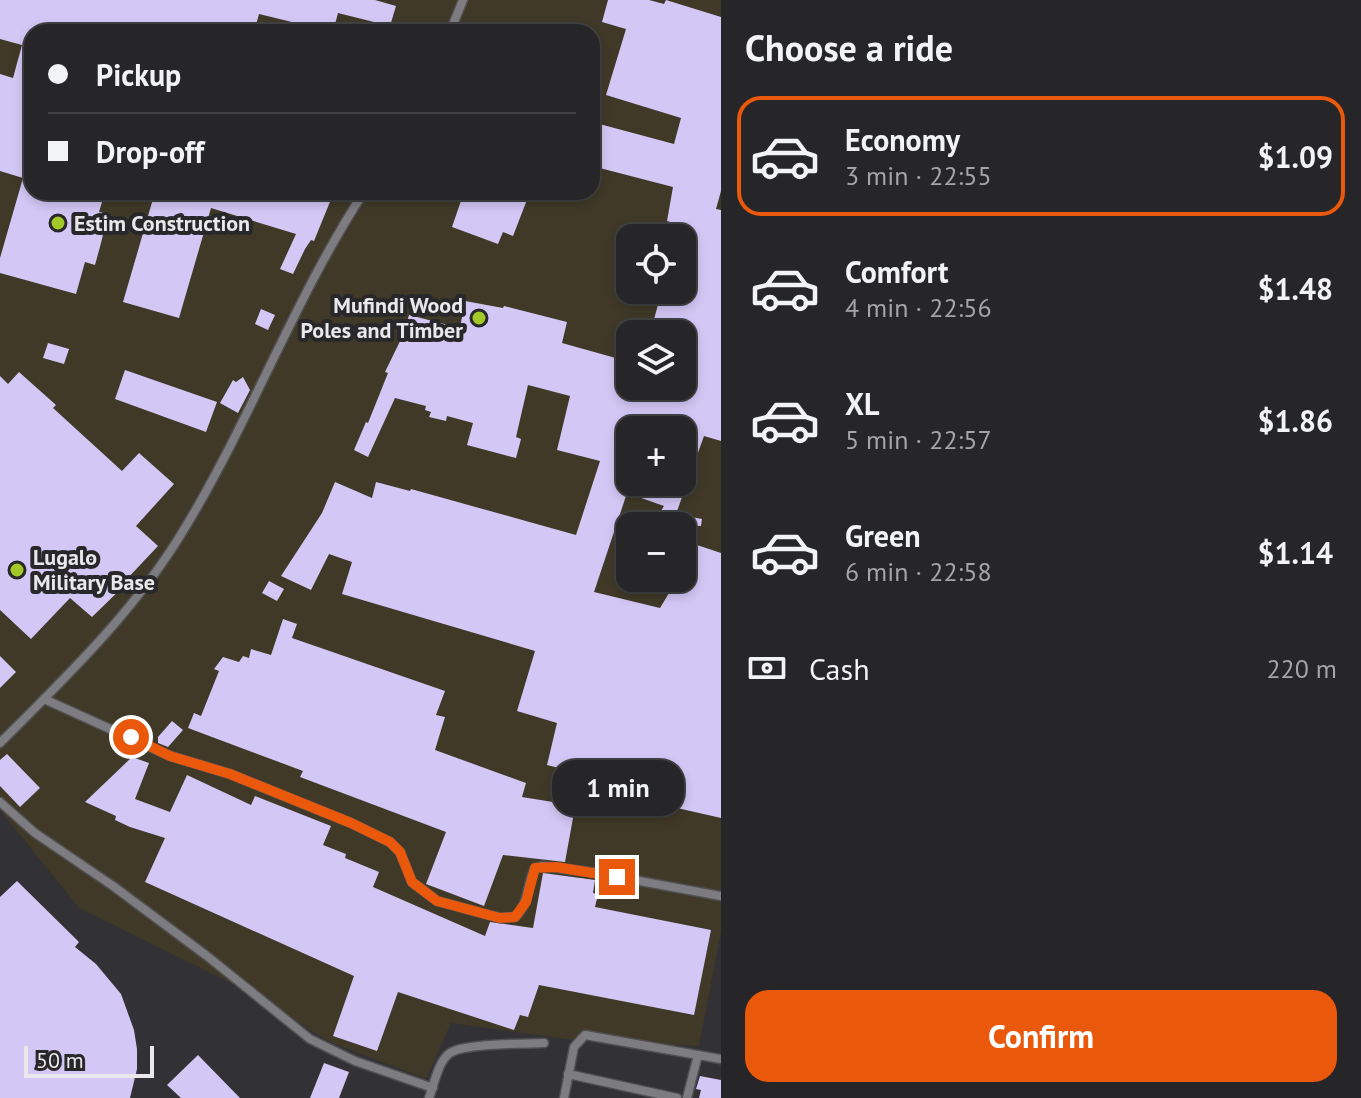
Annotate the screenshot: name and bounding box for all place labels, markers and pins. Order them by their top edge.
place label: Estim Construction [74,209,250,237]
marker: Estim Construction [49,214,67,232]
place label: Mufindi Wood Poles and Timber [301,291,463,344]
marker: Mufindi Wood Poles and Timber [470,309,488,327]
place label: Lugalo Military Base [33,543,155,596]
marker: Lugalo Military Base [8,561,26,579]

